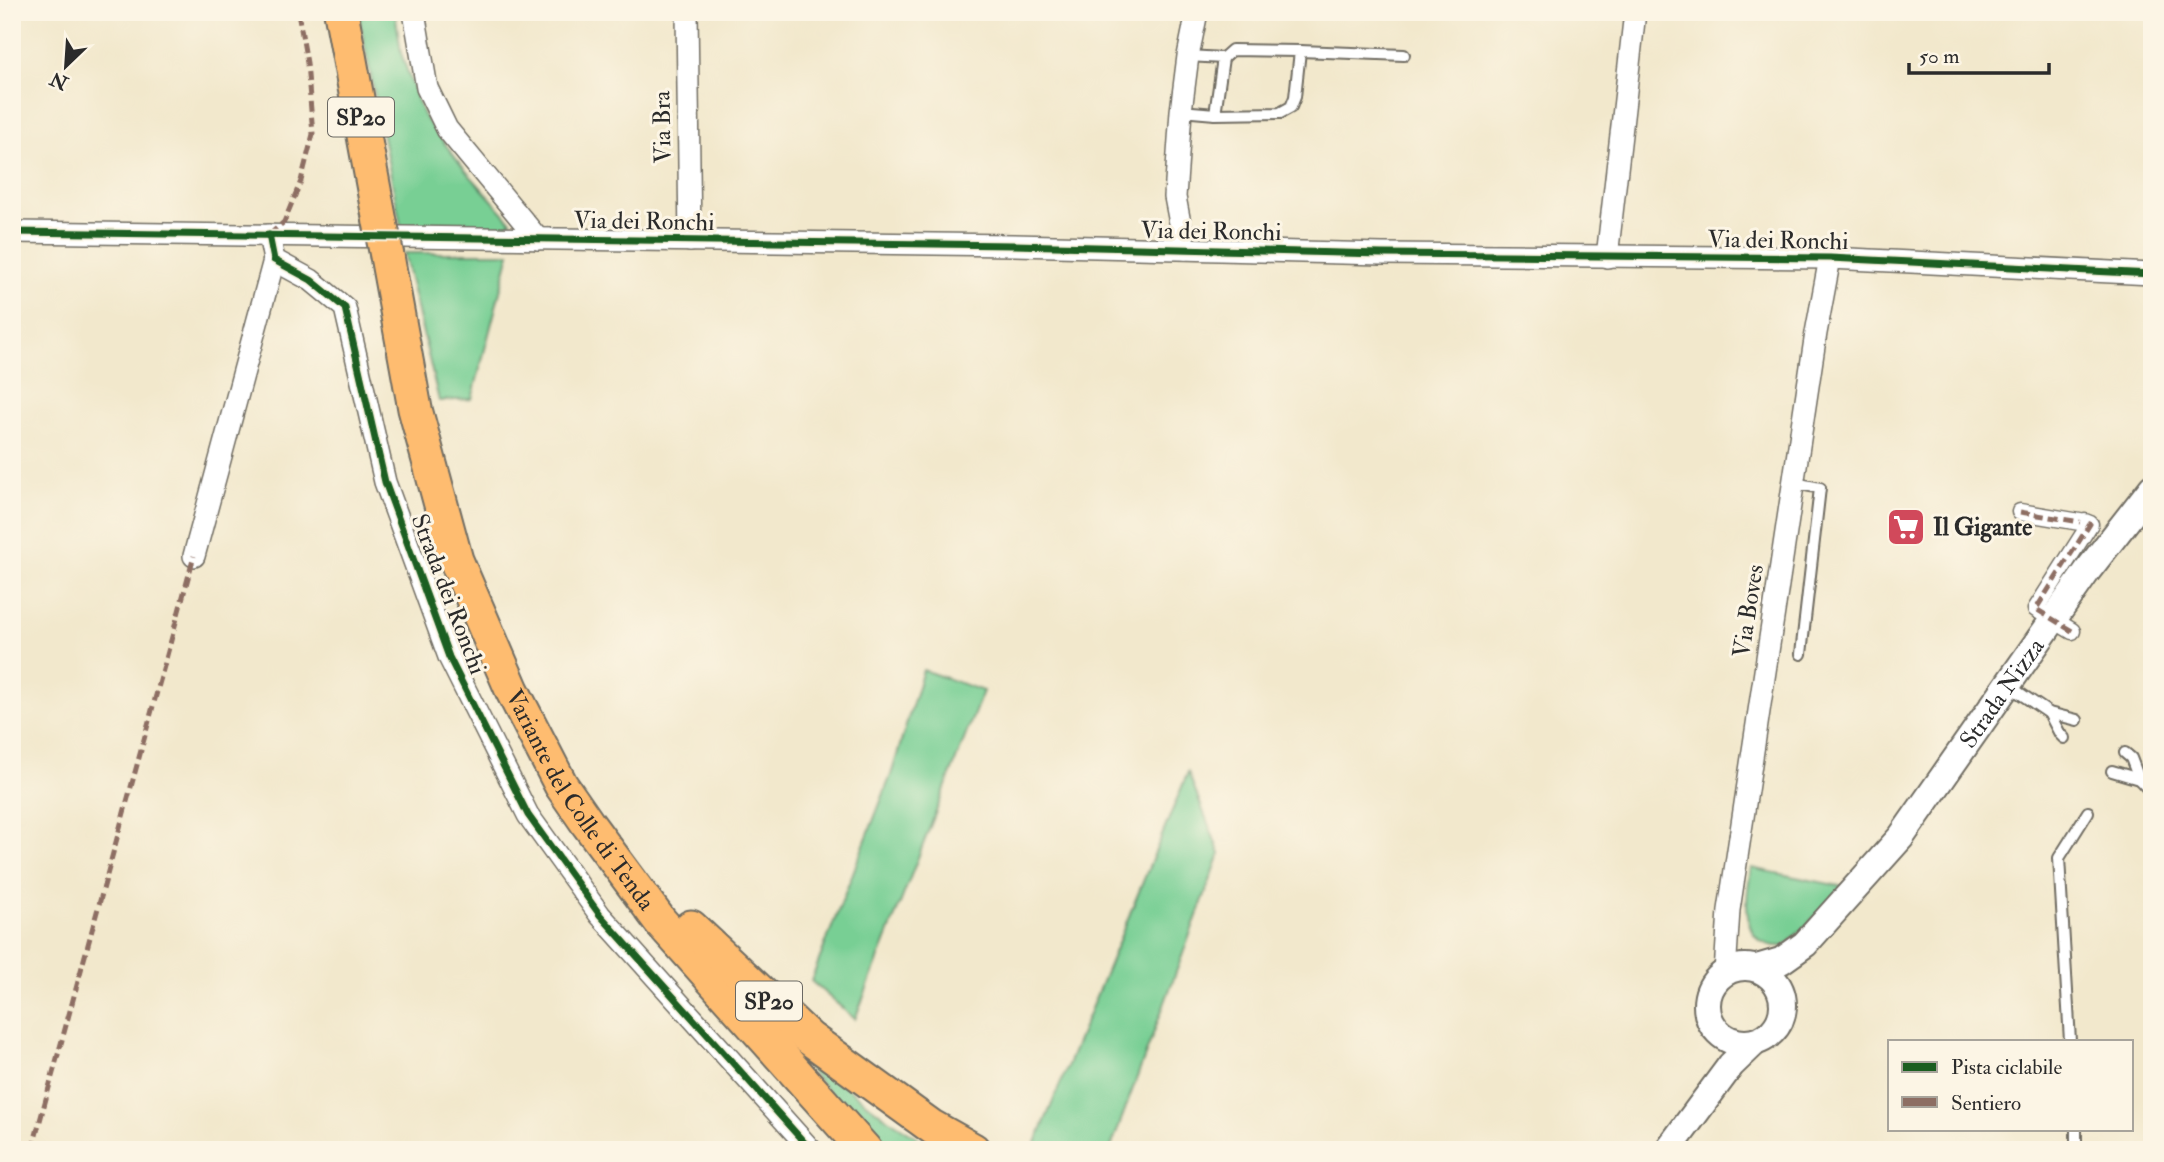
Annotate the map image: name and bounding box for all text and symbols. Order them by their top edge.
north arrow [32,32,102,102]
scale bar [1909,32,2048,76]
text: 50 m [1919,43,1960,70]
text: N [46,66,73,95]
street label: Via Bra [646,89,679,164]
road number: SP20 [328,98,394,136]
street label: Via dei Ronchi [573,205,715,238]
street label: Via dei Ronchi [1140,215,1282,248]
street label: Via dei Ronchi [1707,224,1849,257]
supermarket icon: Il Gigante [1885,506,1927,548]
street label: Strada dei Ronchi [404,510,493,679]
place label: Il Gigante [1933,512,2032,543]
street label: Via Boves [1726,562,1771,660]
street label: Strada Nizza [1953,631,2052,754]
street label: Variante del Colle di Tenda [498,684,662,918]
road number: SP20 [736,982,802,1020]
legend [1888,1040,2132,1130]
text: Pista ciclabile [1951,1054,2062,1081]
text: Sentiero [1951,1090,2021,1117]

